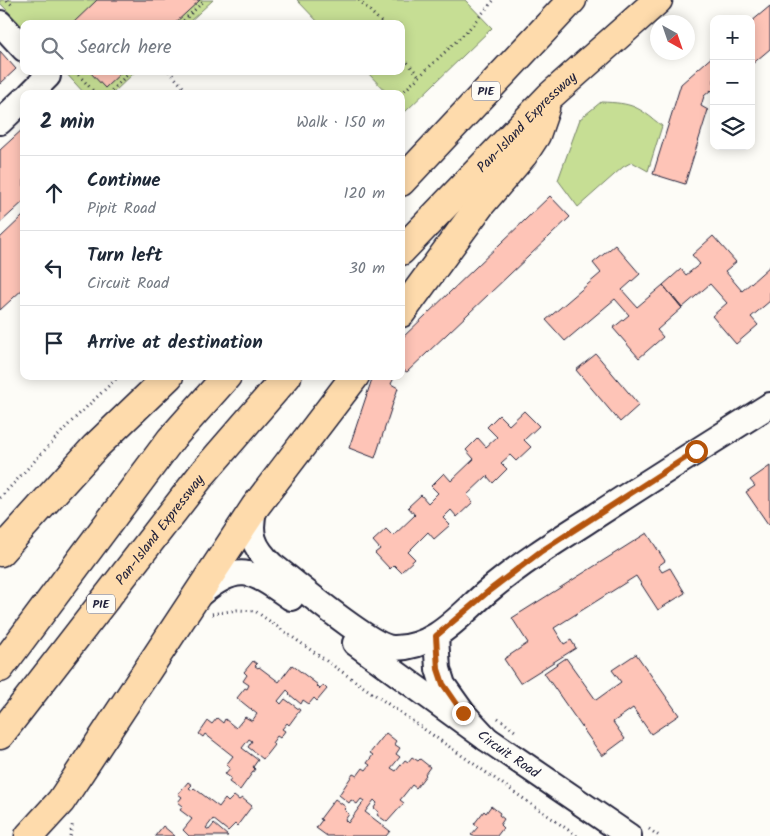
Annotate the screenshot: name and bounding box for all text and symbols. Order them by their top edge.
north arrow [650,15,695,60]
map controls [710,15,755,150]
button: + [710,15,755,60]
search box [20,20,405,75]
text: Search here [78,33,172,63]
icon: search [38,34,66,62]
button: − [710,60,755,105]
street label: Pan-Island Expressway [472,67,583,178]
road number: PIE [472,82,500,100]
button: layers [710,105,755,150]
text: 2 min [40,106,95,139]
text: Walk · 150 m [296,110,385,135]
text: Continue [87,166,160,196]
icon: ahead [40,179,68,207]
text: 120 m [344,181,385,206]
text: Pipit Road [87,196,156,221]
text: Turn left [87,241,162,271]
icon: left [40,254,68,282]
text: 30 m [349,256,385,281]
text: Circuit Road [87,271,169,296]
text: Arrive at destination [87,328,263,358]
icon: arrive [40,329,68,357]
route start [685,440,708,463]
street label: Pan-Island Expressway [110,470,210,590]
road number: PIE [87,594,115,614]
route end [452,702,475,725]
street label: Circuit Road [472,725,545,785]

